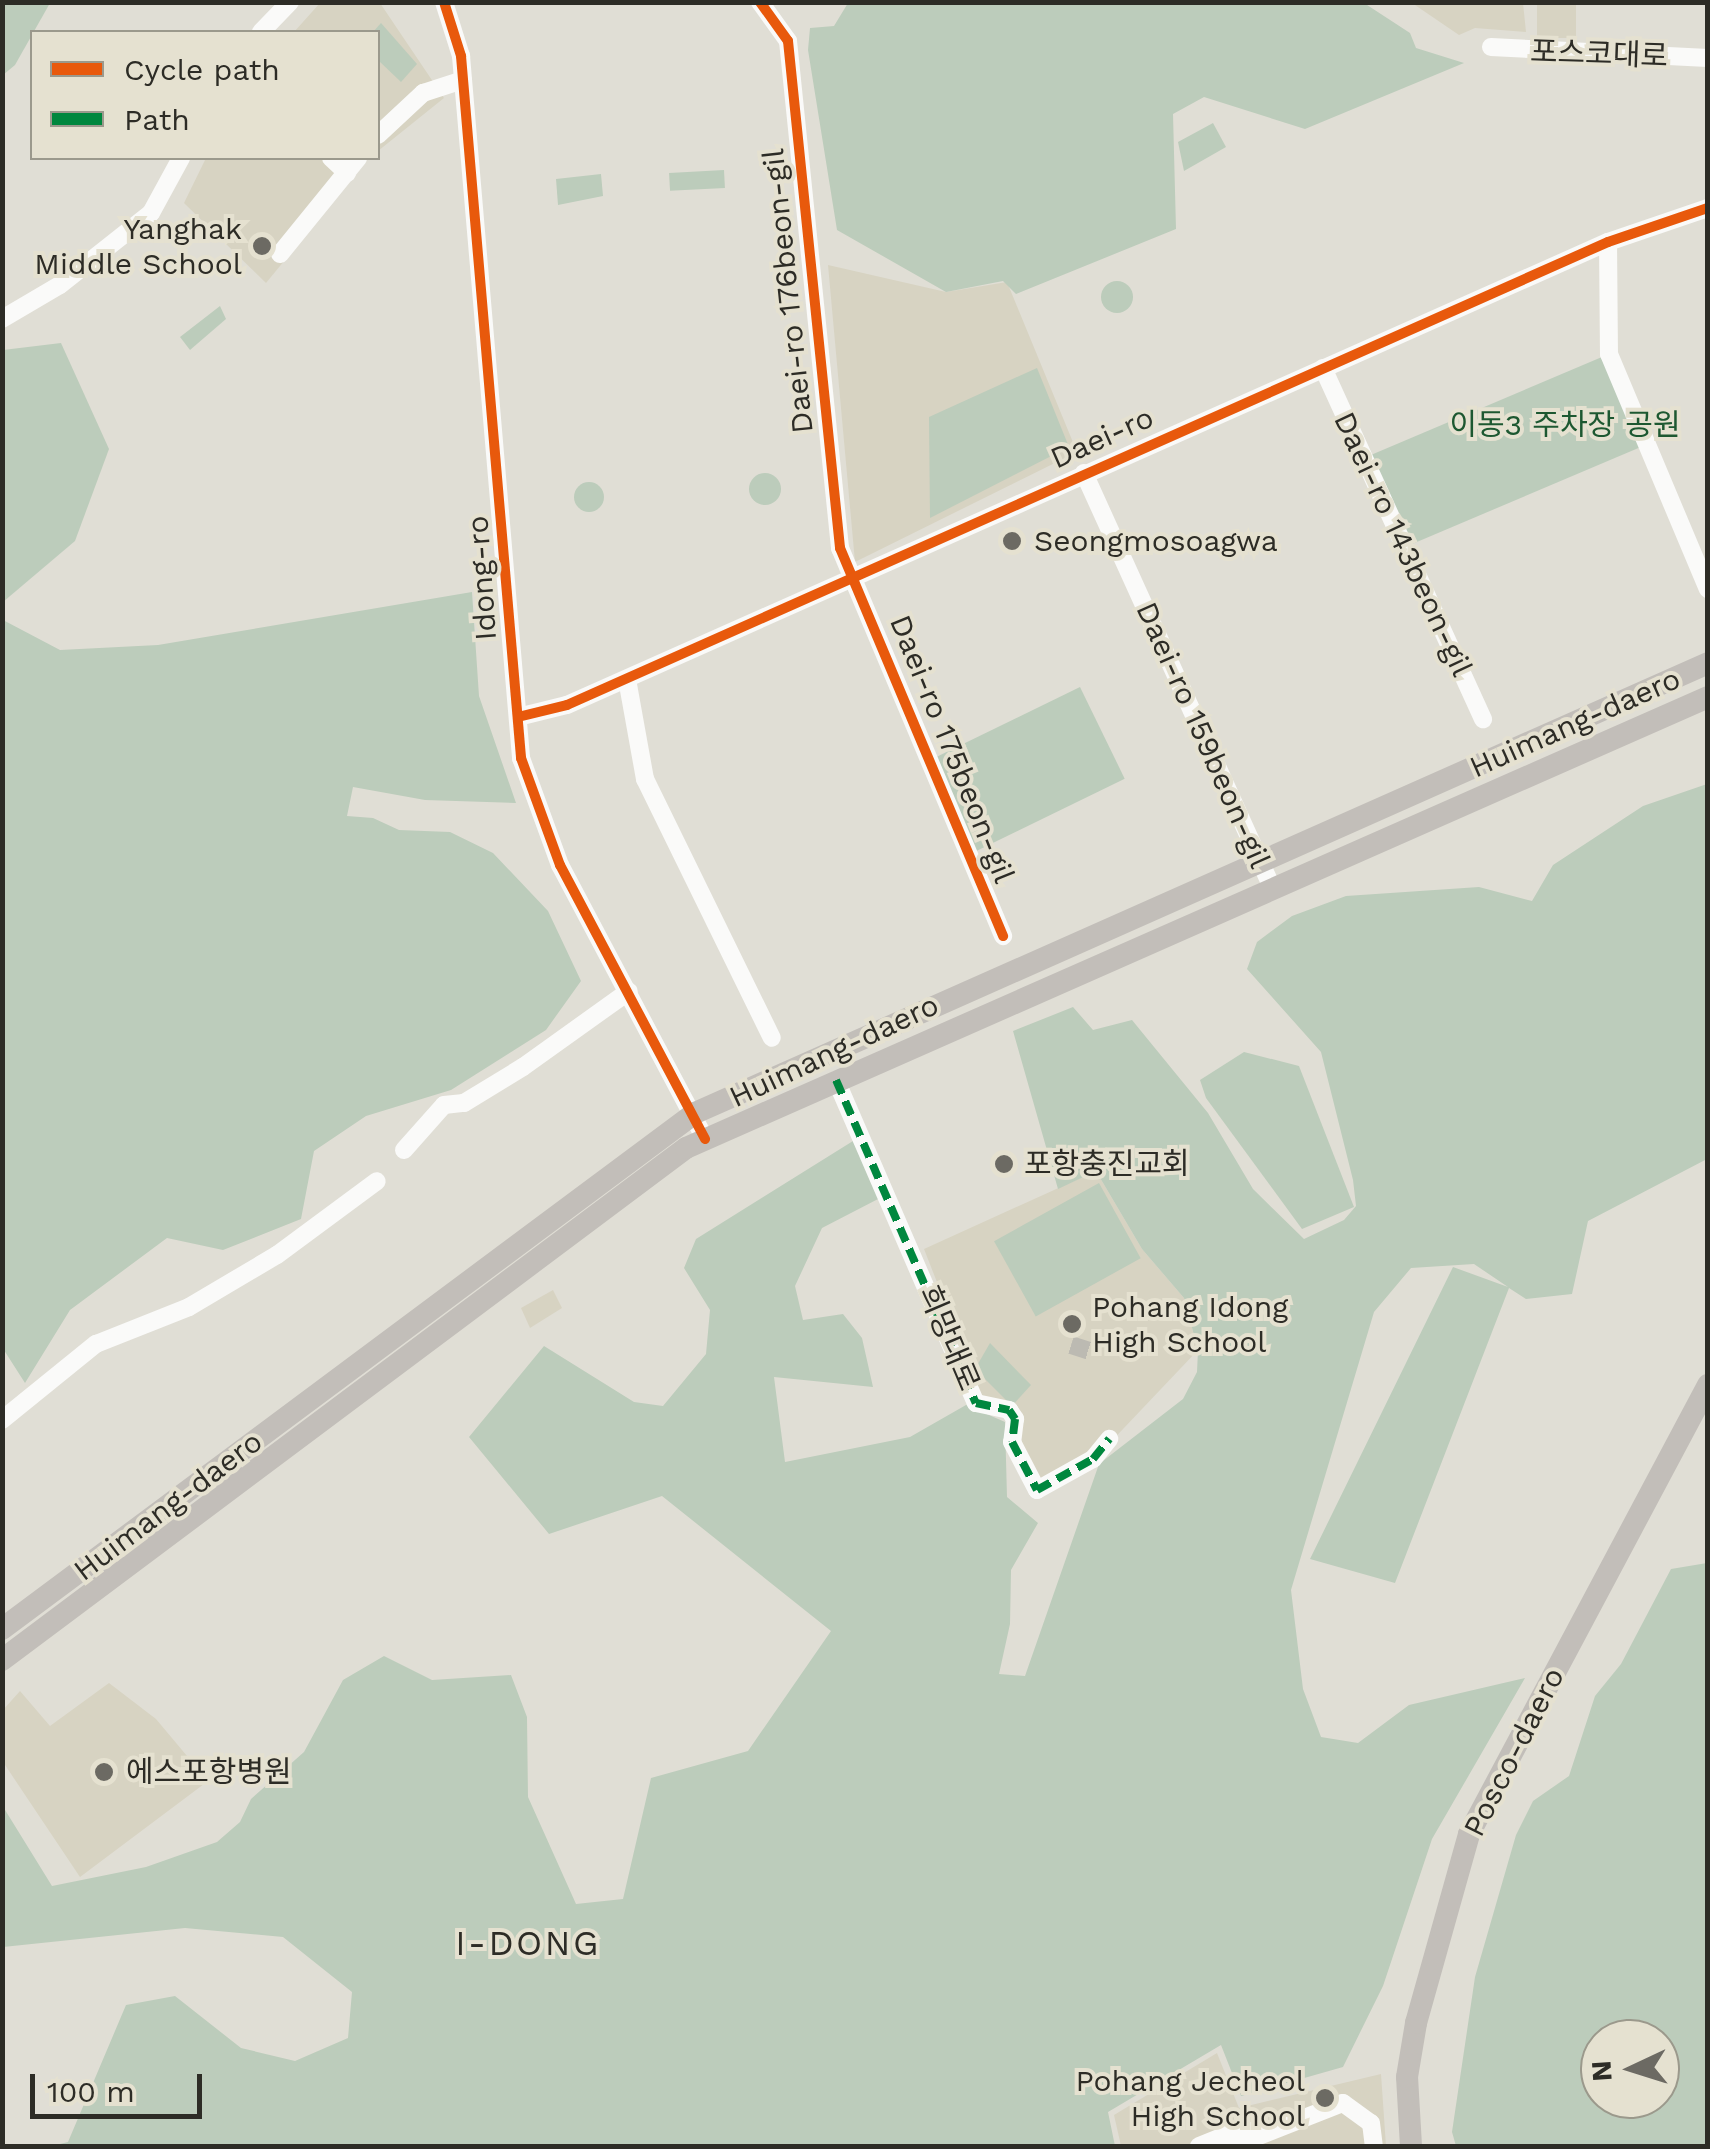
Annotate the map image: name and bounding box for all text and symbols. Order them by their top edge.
legend [30,30,380,160]
street label: 포스코대로 [1529,34,1669,74]
text: Cycle path [124,52,280,87]
text: Path [124,102,190,137]
street label: Daei-ro 176beon-gil [755,147,821,435]
place label: Yanghak Middle School [34,211,242,282]
marker: Yanghak Middle School [251,235,273,257]
street label: Daei-ro [1045,399,1159,477]
street label: Daei-ro 143beon-gil [1326,406,1480,682]
park label: 이동3 주차장 공원 [1449,407,1681,443]
street label: Idong-ro [460,514,504,642]
place label: Seongmosoagwa [1034,523,1278,559]
marker: Seongmosoagwa [999,528,1025,554]
street label: Daei-ro 159beon-gil [1128,596,1278,874]
street label: Daei-ro 175beon-gil [882,610,1022,888]
street label: Huimang-daero [1464,660,1686,786]
street label: Huimang-daero [724,987,944,1115]
place label: 포항충진교회 [1024,1146,1190,1182]
marker: 포항충진교회 [993,1153,1015,1175]
street label: 희망대로 [911,1280,987,1396]
place label: Pohang Idong High School [1092,1289,1288,1360]
marker: Pohang Idong High School [1061,1313,1083,1335]
street label: Huimang-daero [67,1423,269,1589]
street label: Posco-daero [1456,1661,1572,1843]
place label: 에스포항병원 [126,1754,292,1790]
marker: 에스포항병원 [91,1759,117,1785]
district label: I-DONG [455,1922,601,1964]
north arrow [1580,2019,1680,2119]
scale bar [35,2054,208,2116]
text: N [1584,2059,1619,2082]
place label: Pohang Jecheol High School [1075,2063,1305,2134]
text: 100 m [47,2074,135,2109]
marker: Pohang Jecheol High School [1314,2087,1336,2109]

